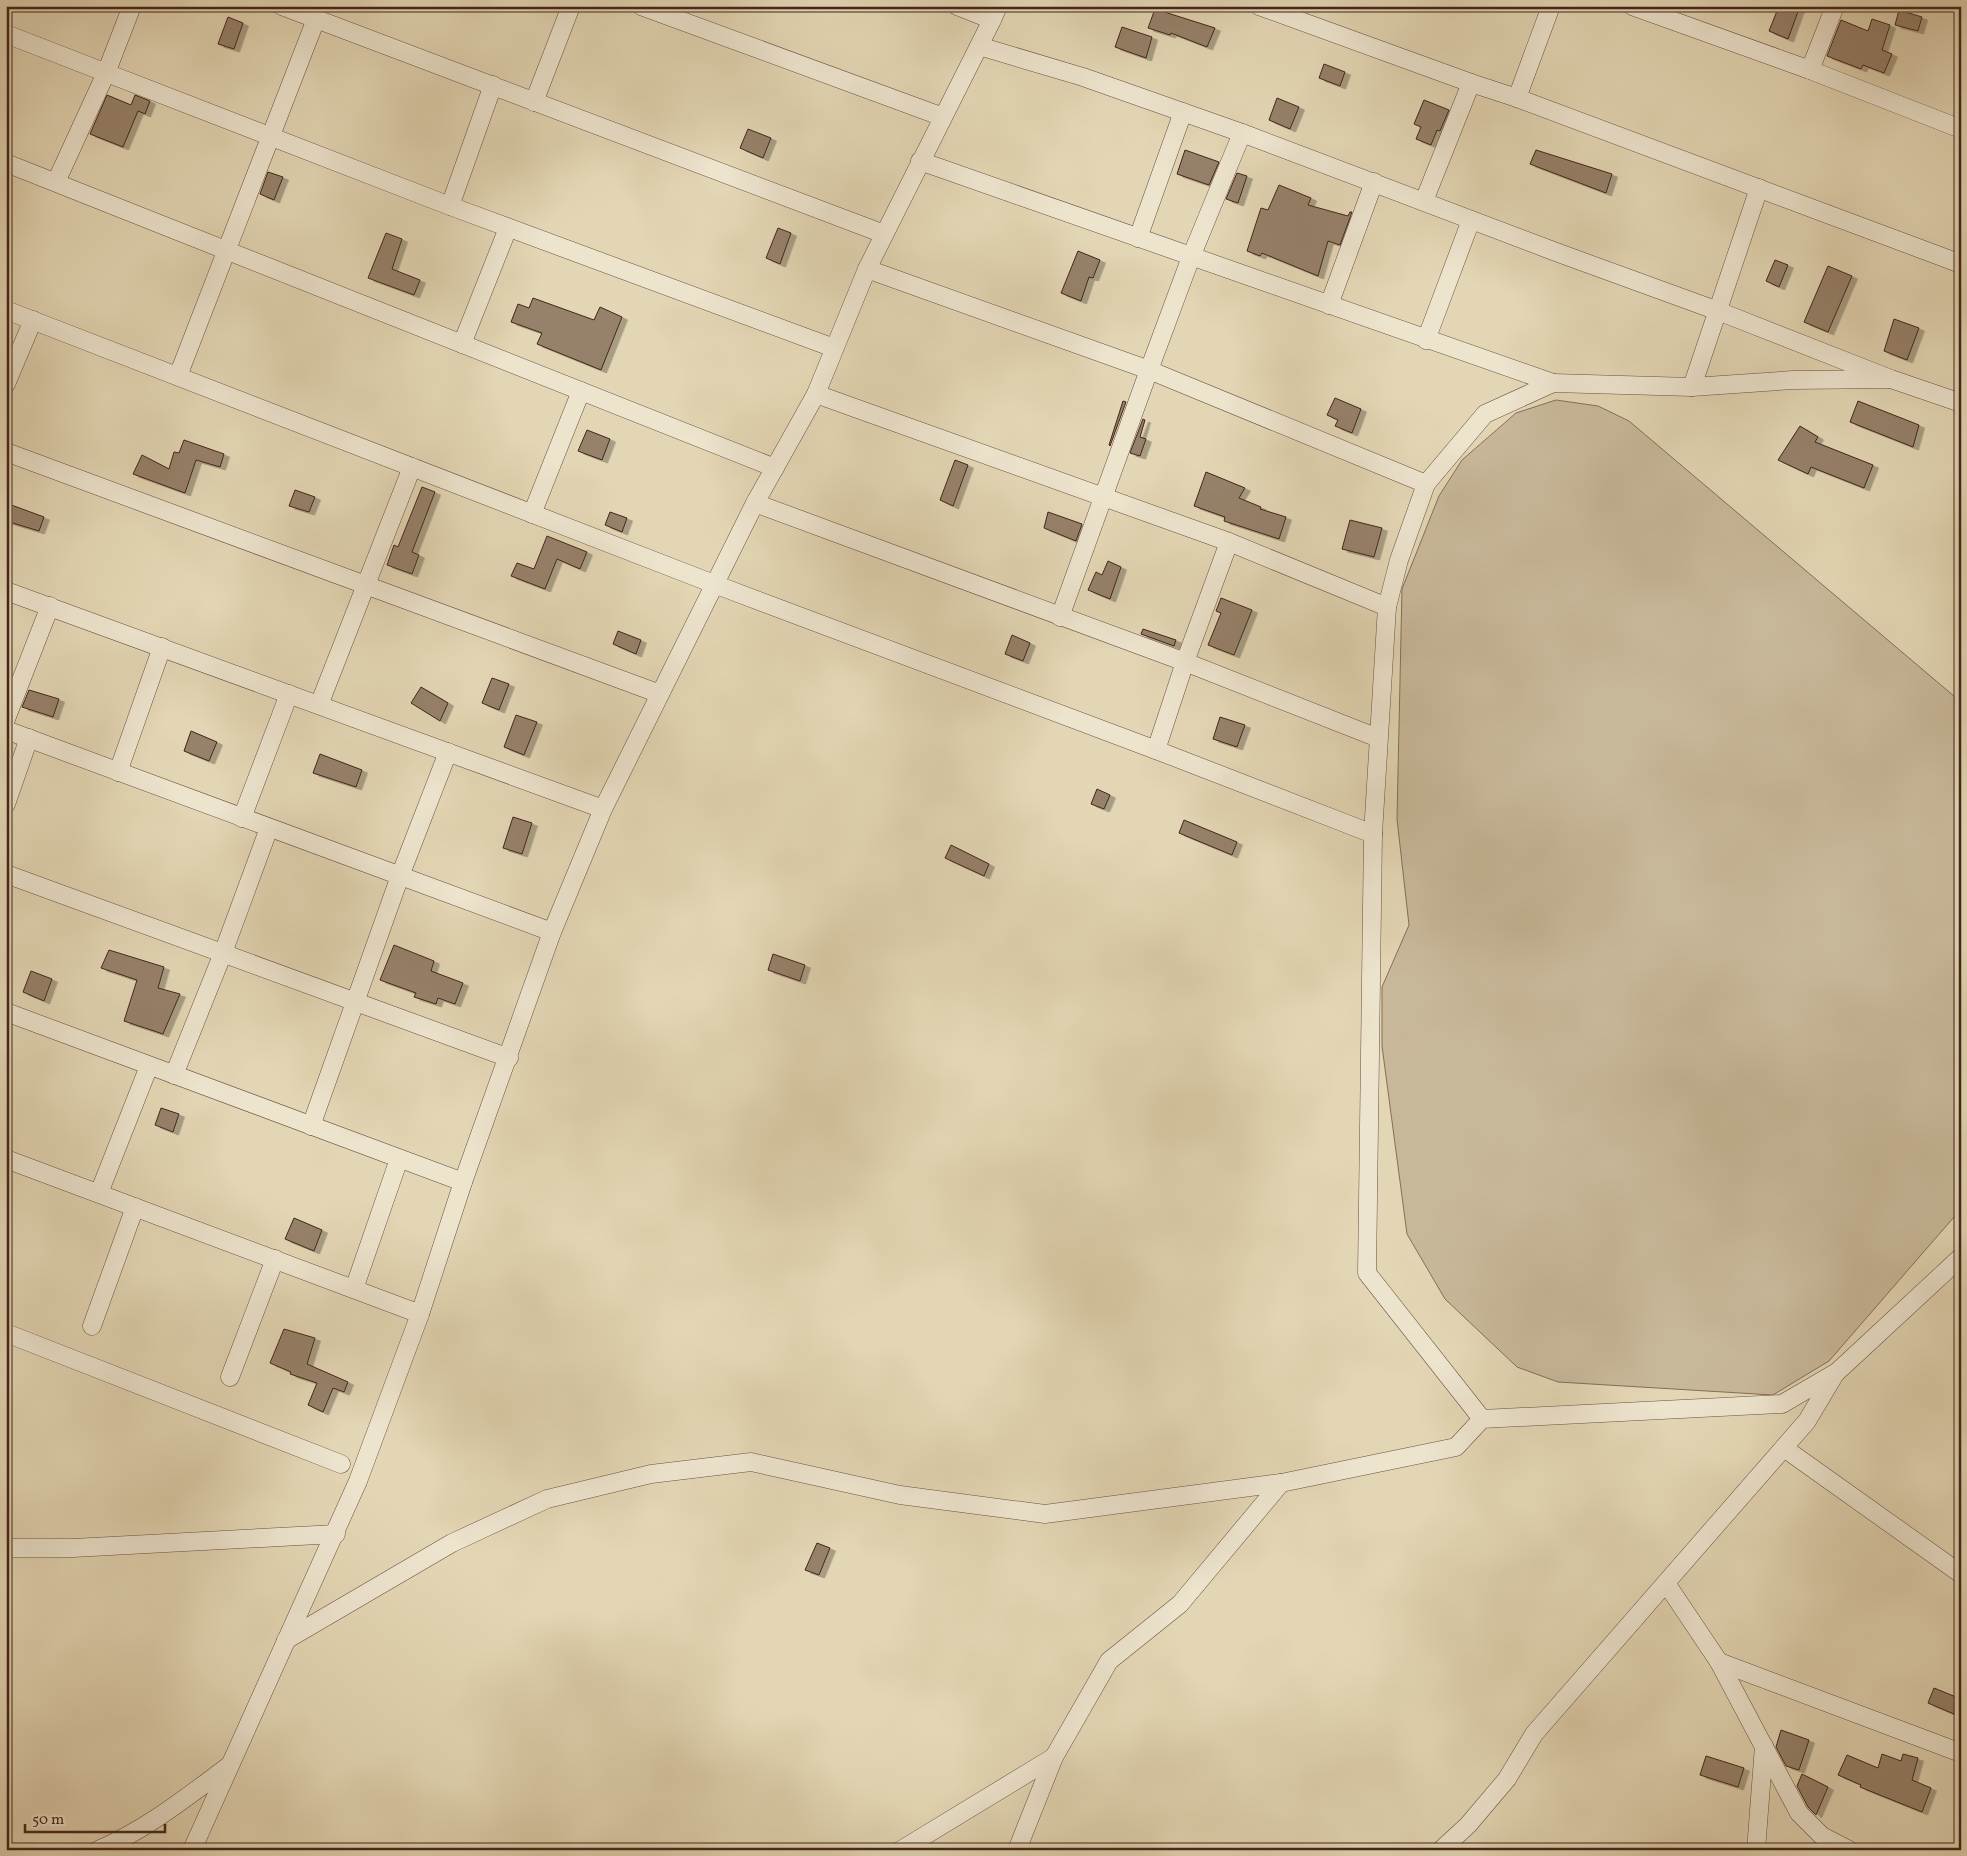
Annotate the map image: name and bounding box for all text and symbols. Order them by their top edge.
scale bar [25,1801,165,1833]
text: 50 m [32,1810,64,1831]

